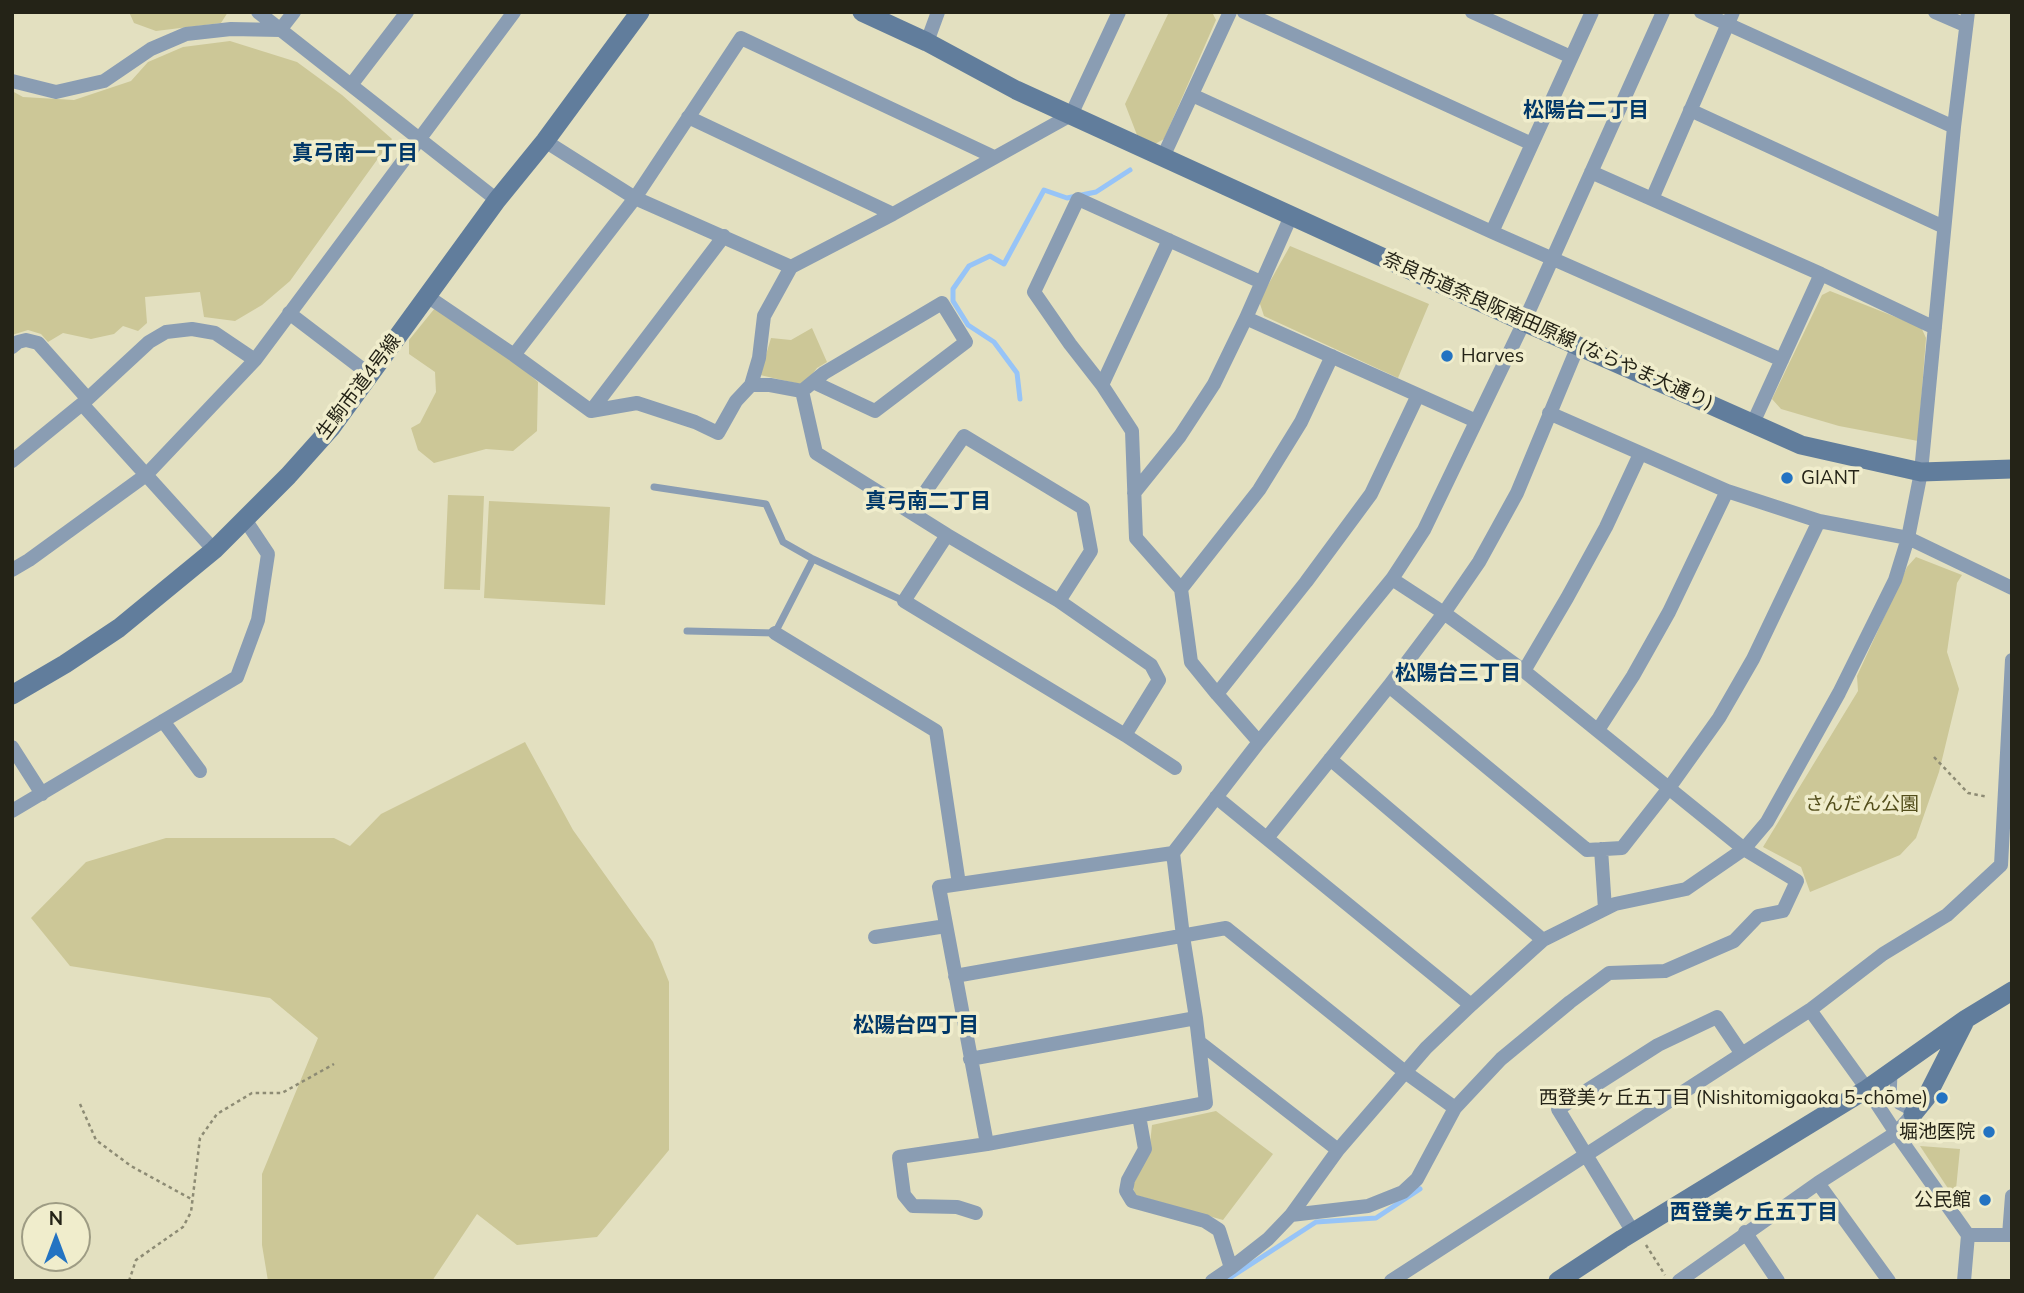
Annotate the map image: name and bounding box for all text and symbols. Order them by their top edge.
district label: 松陽台二丁目 [1523,98,1649,124]
district label: 真弓南一丁目 [292,141,418,167]
street label: 奈良市道奈良阪南田原線 (ならやま大通り) [1379,248,1717,414]
street label: 生駒市道4号線 [312,330,406,444]
place label: Harves [1461,345,1524,367]
marker: Harves [1439,348,1455,364]
place label: GIANT [1801,467,1859,489]
marker: GIANT [1779,470,1795,486]
district label: 真弓南二丁目 [865,489,991,515]
district label: 松陽台三丁目 [1395,661,1521,687]
park label: さんだん公園 [1805,793,1919,815]
district label: 松陽台四丁目 [853,1013,979,1039]
place label: 西登美ヶ丘五丁目 (Nishitomigaoka 5-chōme) [1539,1087,1928,1109]
marker: 西登美ヶ丘五丁目 (Nishitomigaoka 5-chōme) [1934,1090,1950,1106]
place label: 堀池医院 [1899,1121,1975,1143]
marker: 堀池医院 [1981,1124,1997,1140]
place label: 公民館 [1914,1189,1971,1211]
marker: 公民館 [1977,1192,1993,1208]
district label: 西登美ヶ丘五丁目 [1670,1200,1838,1226]
north arrow [21,1202,91,1272]
text: N [49,1206,63,1230]

